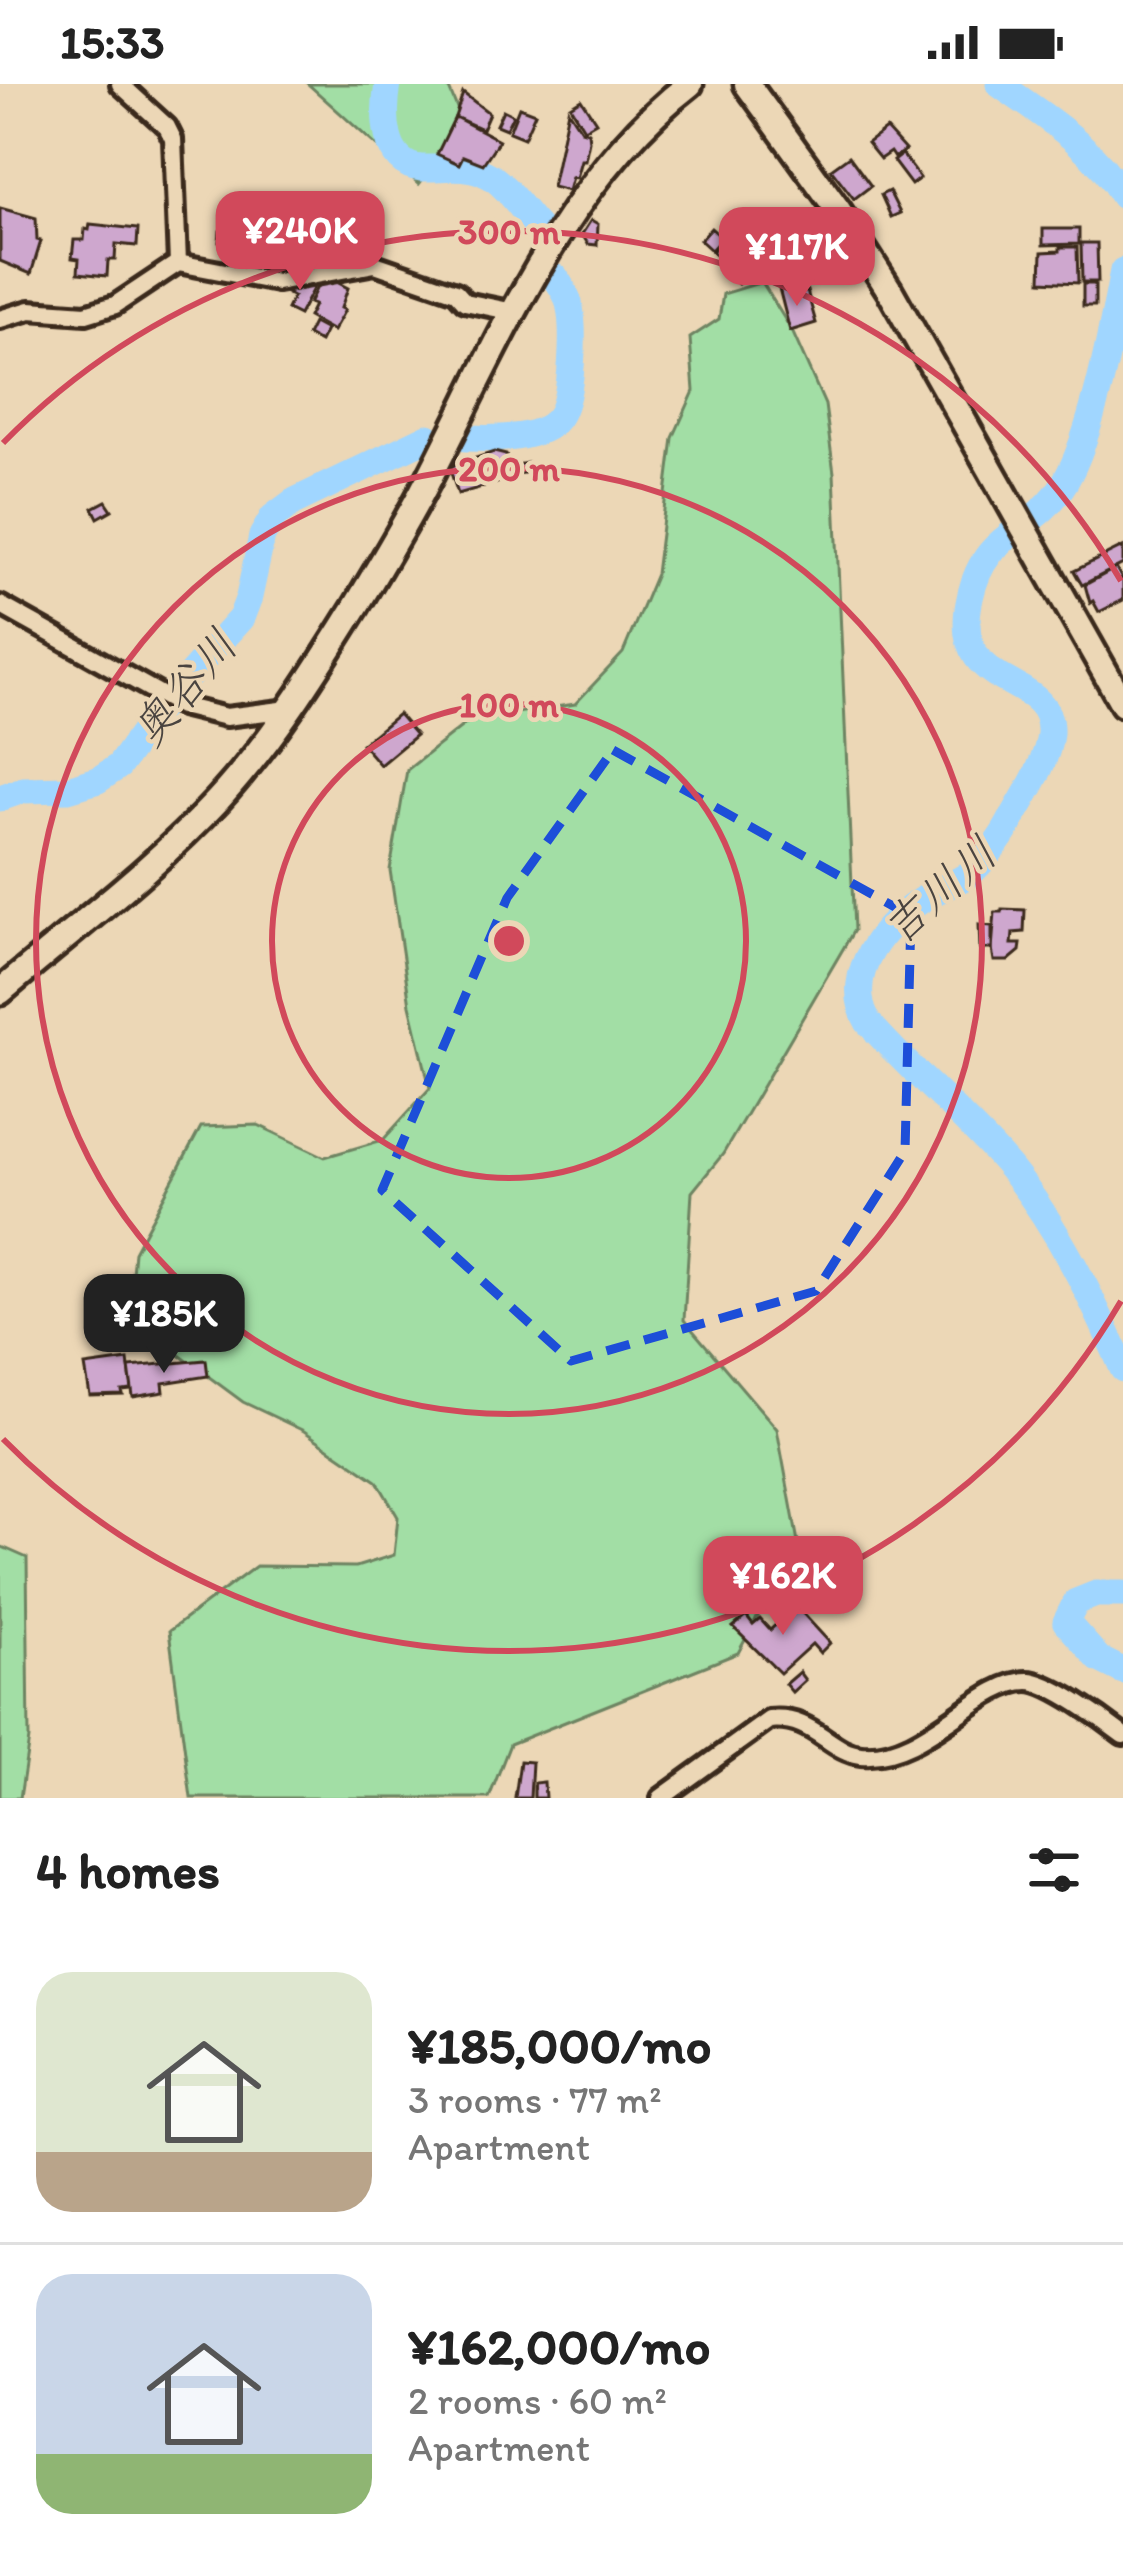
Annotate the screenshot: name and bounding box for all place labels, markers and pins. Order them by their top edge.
pin: ¥240K [216,191,384,293]
pin: ¥117K [713,207,881,309]
centre of rings [488,920,530,962]
pin: ¥185K [80,1274,248,1376]
pin: ¥162K [699,1536,867,1638]

